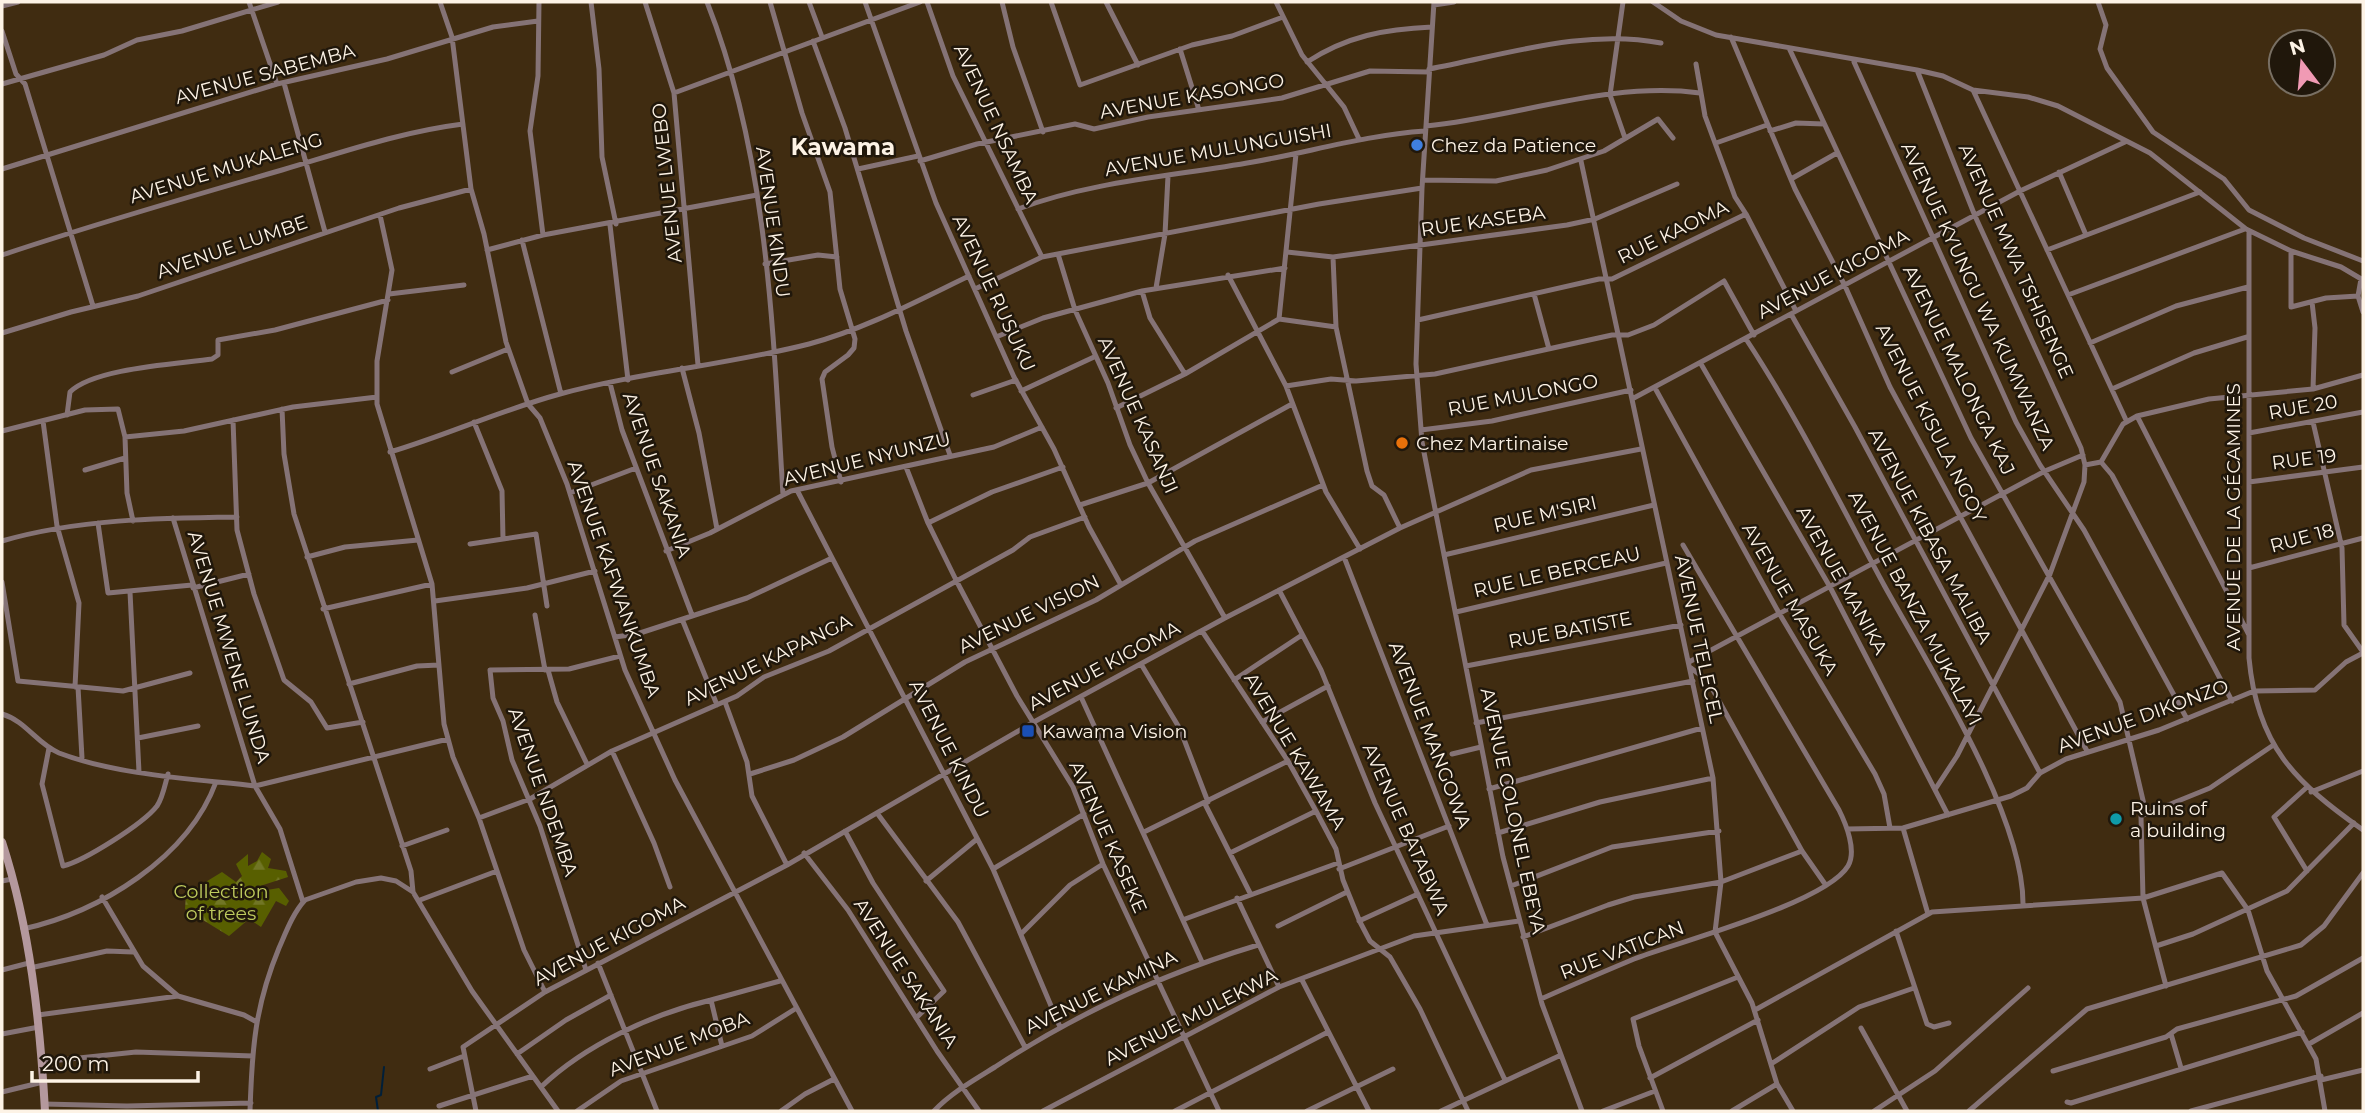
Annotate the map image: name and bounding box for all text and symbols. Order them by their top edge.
north arrow [2267,28,2337,98]
text: N [2287,34,2308,60]
street label: AVENUE SABEMBA [173,39,358,109]
street label: AVENUE NSAMBA [949,40,1043,208]
street label: AVENUE KASONGO [1098,68,1286,124]
street label: AVENUE LWEBO [647,102,687,264]
street label: AVENUE MULUNGUISHI [1103,119,1333,181]
street label: AVENUE MUKALENG [127,128,325,208]
district label: Kawama [791,133,895,161]
place label: Chez da Patience [1431,134,1596,157]
marker: Chez da Patience [1409,137,1425,153]
street label: AVENUE KYUNGU WA KUMWANZA [1896,138,2060,454]
street label: AVENUE MWA TSHISENGE [1954,140,2078,382]
street label: AVENUE KINDU [751,145,795,299]
street label: RUE KAOMA [1614,195,1733,269]
street label: RUE KASEBA [1419,201,1547,241]
street label: AVENUE LUMBE [154,210,310,284]
street label: AVENUE RUSUKU [948,211,1040,375]
street label: AVENUE KIGOMA [1753,224,1913,324]
street label: AVENUE MALONGA KAJ [1898,261,2020,479]
street label: AVENUE KISULA NGOY [1871,320,1992,527]
street label: AVENUE KASANJI [1093,333,1183,497]
street label: RUE MULONGO [1446,369,1600,421]
street label: AVENUE DE LA GÉCAMINES [2222,383,2245,651]
street label: AVENUE SAKANIA [618,389,696,561]
street label: RUE 20 [2267,390,2339,424]
street label: AVENUE KIBASA MALIBA [1863,424,1997,648]
street label: AVENUE NYUNZU [781,427,953,491]
place label: Chez Martinaise [1416,432,1568,455]
marker: Chez Martinaise [1394,435,1410,451]
street label: RUE 19 [2270,444,2338,474]
street label: AVENUE KAFWANKUMBA [563,457,666,701]
street label: AVENUE BANZA MUKALAYI [1843,487,1987,729]
street label: RUE M'SIRI [1491,491,1599,537]
street label: AVENUE MANIKA [1792,502,1893,659]
street label: RUE 18 [2267,518,2337,558]
street label: AVENUE MASUKA [1737,519,1843,680]
street label: AVENUE MWENE LUNDA [183,528,275,766]
street label: RUE LE BERCEAU [1471,542,1643,602]
street label: AVENUE TELECEL [1670,553,1728,726]
street label: AVENUE VISION [955,570,1103,658]
street label: RUE BATISTE [1506,607,1634,653]
street label: AVENUE KAPANGA [680,609,856,711]
street label: AVENUE KIGOMA [1024,616,1184,716]
street label: AVENUE MANGOWA [1384,638,1476,832]
street label: AVENUE KAWAMA [1239,669,1351,834]
street label: AVENUE DIKONZO [2054,674,2232,758]
street label: AVENUE KINDU [904,676,994,822]
street label: AVENUE COLONEL EBEYA [1476,686,1550,937]
street label: AVENUE NDEMBA [503,705,583,880]
place label: Kawama Vision [1042,720,1187,743]
marker: Kawama Vision [1020,723,1036,739]
street label: AVENUE BATABWA [1358,740,1454,919]
street label: AVENUE KASEKE [1064,757,1152,917]
place label: Ruins of a building [2130,797,2226,842]
marker: Ruins of a building [2108,811,2124,827]
park label: Collection of trees [173,880,269,925]
street label: AVENUE KIGOMA [529,891,689,991]
street label: AVENUE SAKANIA [849,894,963,1052]
street label: RUE VATICAN [1557,916,1687,984]
street label: AVENUE KAMINA [1021,945,1181,1039]
street label: AVENUE MULEKWA [1101,963,1282,1071]
street label: AVENUE MOBA [605,1006,753,1081]
scale bar [32,1040,198,1084]
text: 200 m [42,1051,109,1076]

